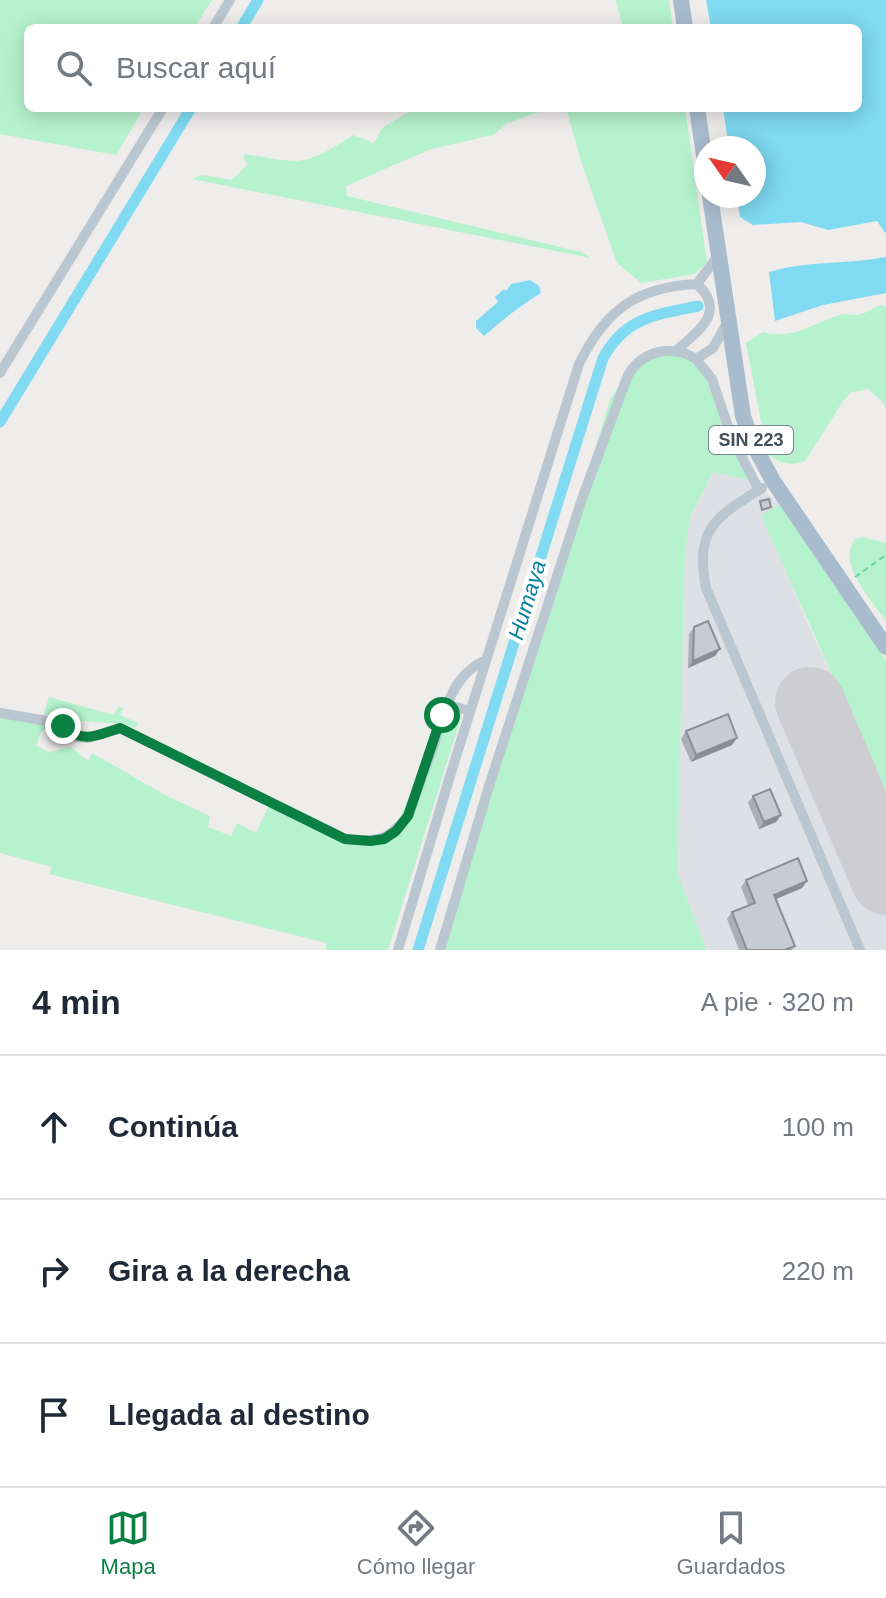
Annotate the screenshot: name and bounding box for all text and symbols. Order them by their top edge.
search box [24,24,862,112]
icon: search [52,46,96,90]
text: Buscar aquí [116,51,276,84]
north arrow [694,136,766,208]
road number: SIN 223 [709,426,793,454]
water label: Humaya [503,557,551,643]
route start [424,697,460,733]
route end [45,708,81,744]
text: 4 min [32,983,121,1021]
text: A pie · 320 m [701,987,854,1017]
icon: ahead [32,1105,76,1149]
text: Continúa [108,1110,238,1143]
text: 100 m [782,1112,854,1142]
icon: right [32,1249,76,1293]
text: Gira a la derecha [108,1254,350,1287]
text: 220 m [782,1256,854,1286]
icon: arrive [32,1393,76,1437]
text: Llegada al destino [108,1398,370,1431]
tab: Mapa [101,1506,156,1580]
tab: Cómo llegar [357,1506,475,1580]
tab: Guardados [677,1506,785,1580]

